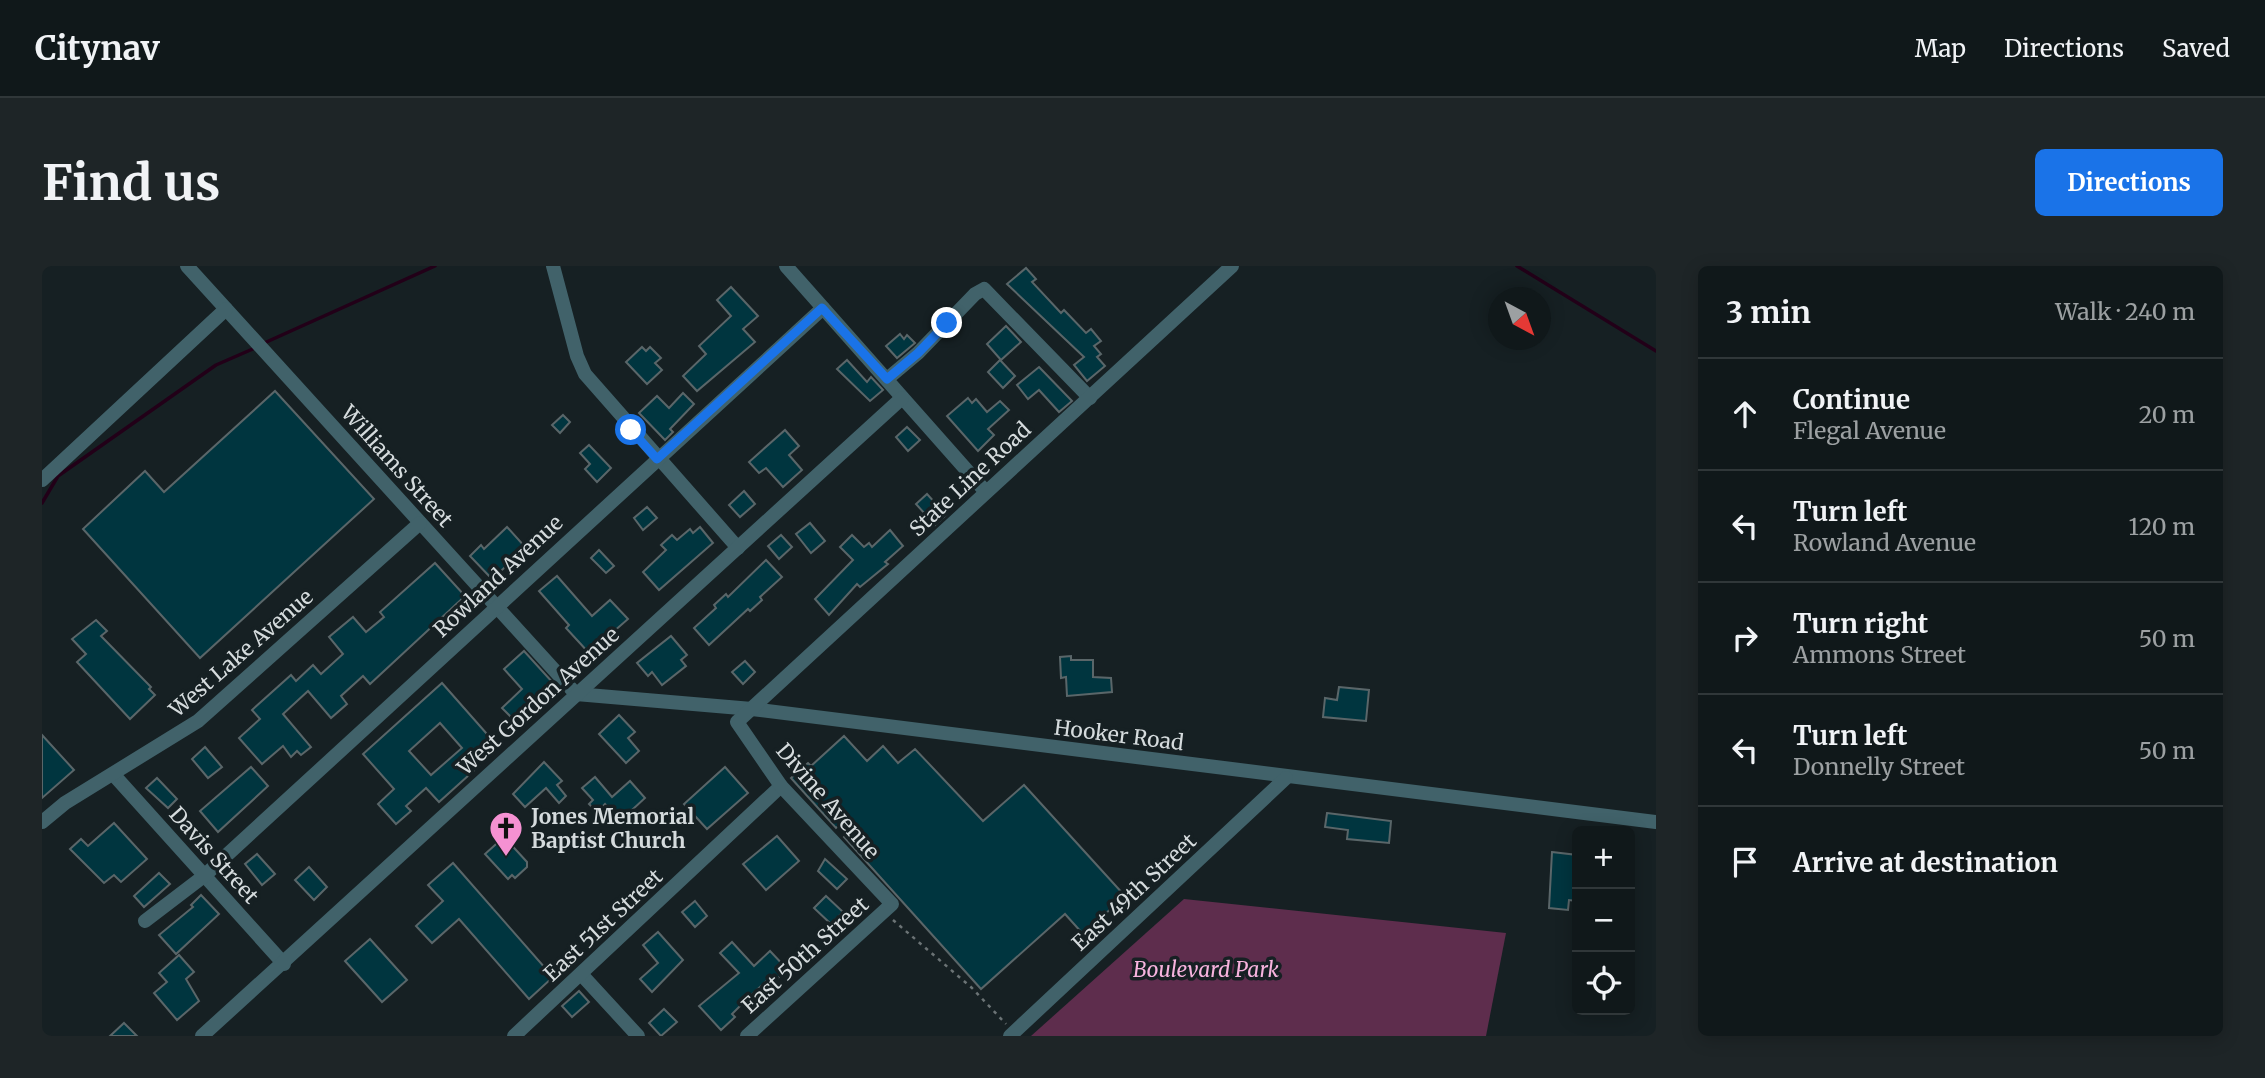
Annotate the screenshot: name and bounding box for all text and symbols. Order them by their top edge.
text: Citynav [35,28,160,69]
text: Map [1915,33,1966,64]
text: Directions [2004,33,2124,64]
text: Saved [2162,33,2230,64]
button: Directions [2035,149,2223,216]
text: Find us [42,152,220,213]
north arrow [1488,287,1551,350]
text: 3 min [1726,293,1811,331]
text: Walk · 240 m [2055,297,2195,326]
route end [931,307,962,338]
text: Continue [1793,383,1910,416]
icon: ahead [1726,395,1764,433]
street label: Williams Street [334,399,459,533]
text: 20 m [2139,400,2195,429]
route start [615,414,646,445]
street label: State Line Road [904,416,1037,542]
text: Flegal Avenue [1793,416,1946,445]
text: Turn left [1793,495,1907,528]
icon: left [1726,507,1764,545]
street label: Rowland Avenue [428,509,568,643]
text: 120 m [2129,512,2195,541]
text: Rowland Avenue [1793,528,1976,557]
street label: West Lake Avenue [163,583,319,724]
text: Turn right [1793,607,1928,640]
icon: right [1726,619,1764,657]
street label: West Gordon Avenue [451,621,625,782]
text: 50 m [2139,624,2195,653]
text: Ammons Street [1793,640,1966,669]
street label: Hooker Road [1053,714,1186,756]
text: Turn left [1793,719,1907,752]
icon: left [1726,731,1764,769]
text: 50 m [2139,736,2195,765]
street label: Divine Avenue [770,738,886,864]
text: Donnelly Street [1793,752,1965,781]
street label: Davis Street [164,801,264,909]
place label: Jones Memorial Baptist Church [530,803,695,854]
church icon: Jones Memorial Baptist Church [487,809,525,858]
map controls [1572,826,1635,1015]
button: + [1572,826,1635,889]
street label: East 49th Street [1066,827,1202,957]
icon: arrive [1726,843,1764,881]
text: Arrive at destination [1793,846,2058,879]
street label: East 51st Street [538,863,668,987]
button: − [1572,889,1635,952]
street label: East 50th Street [736,891,874,1019]
button: locate [1572,952,1635,1015]
park label: Boulevard Park [1133,956,1280,983]

